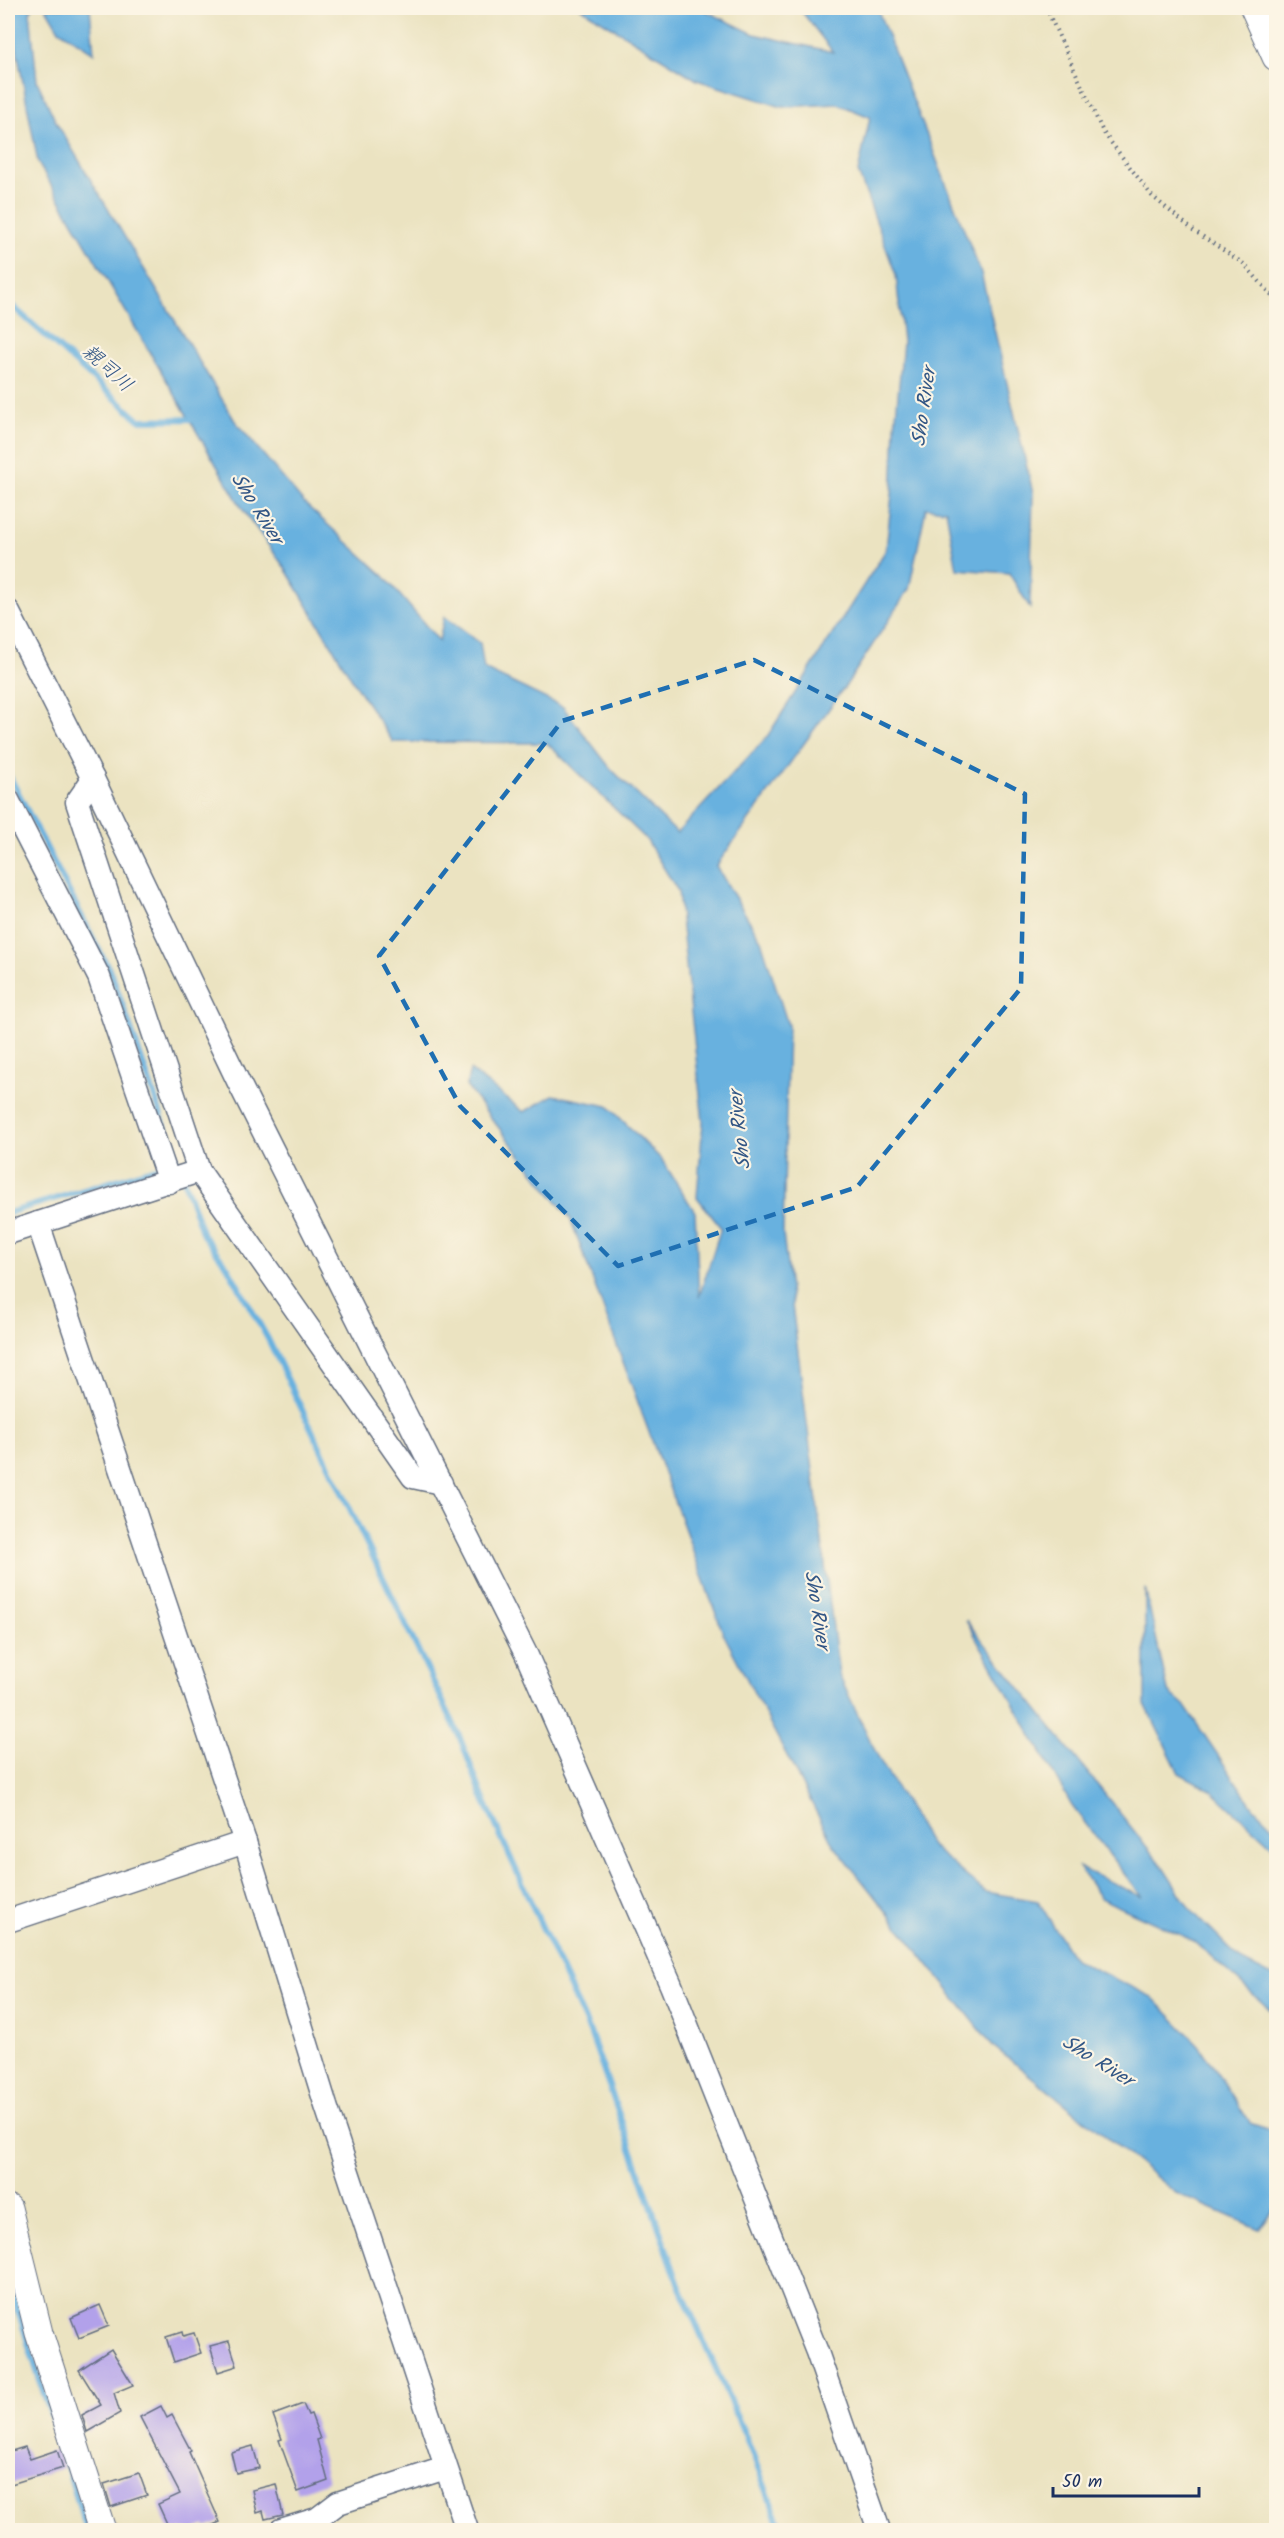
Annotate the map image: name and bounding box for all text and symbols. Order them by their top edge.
water label: 親司川 [74,337,140,401]
water label: Sho River [904,361,947,448]
water label: Sho River [222,467,293,555]
water label: Sho River [721,1085,761,1171]
water label: Sho River [794,1569,839,1656]
water label: Sho River [1055,2028,1143,2099]
scale bar [1053,2460,1198,2498]
text: 50 m [1062,2468,1102,2497]

